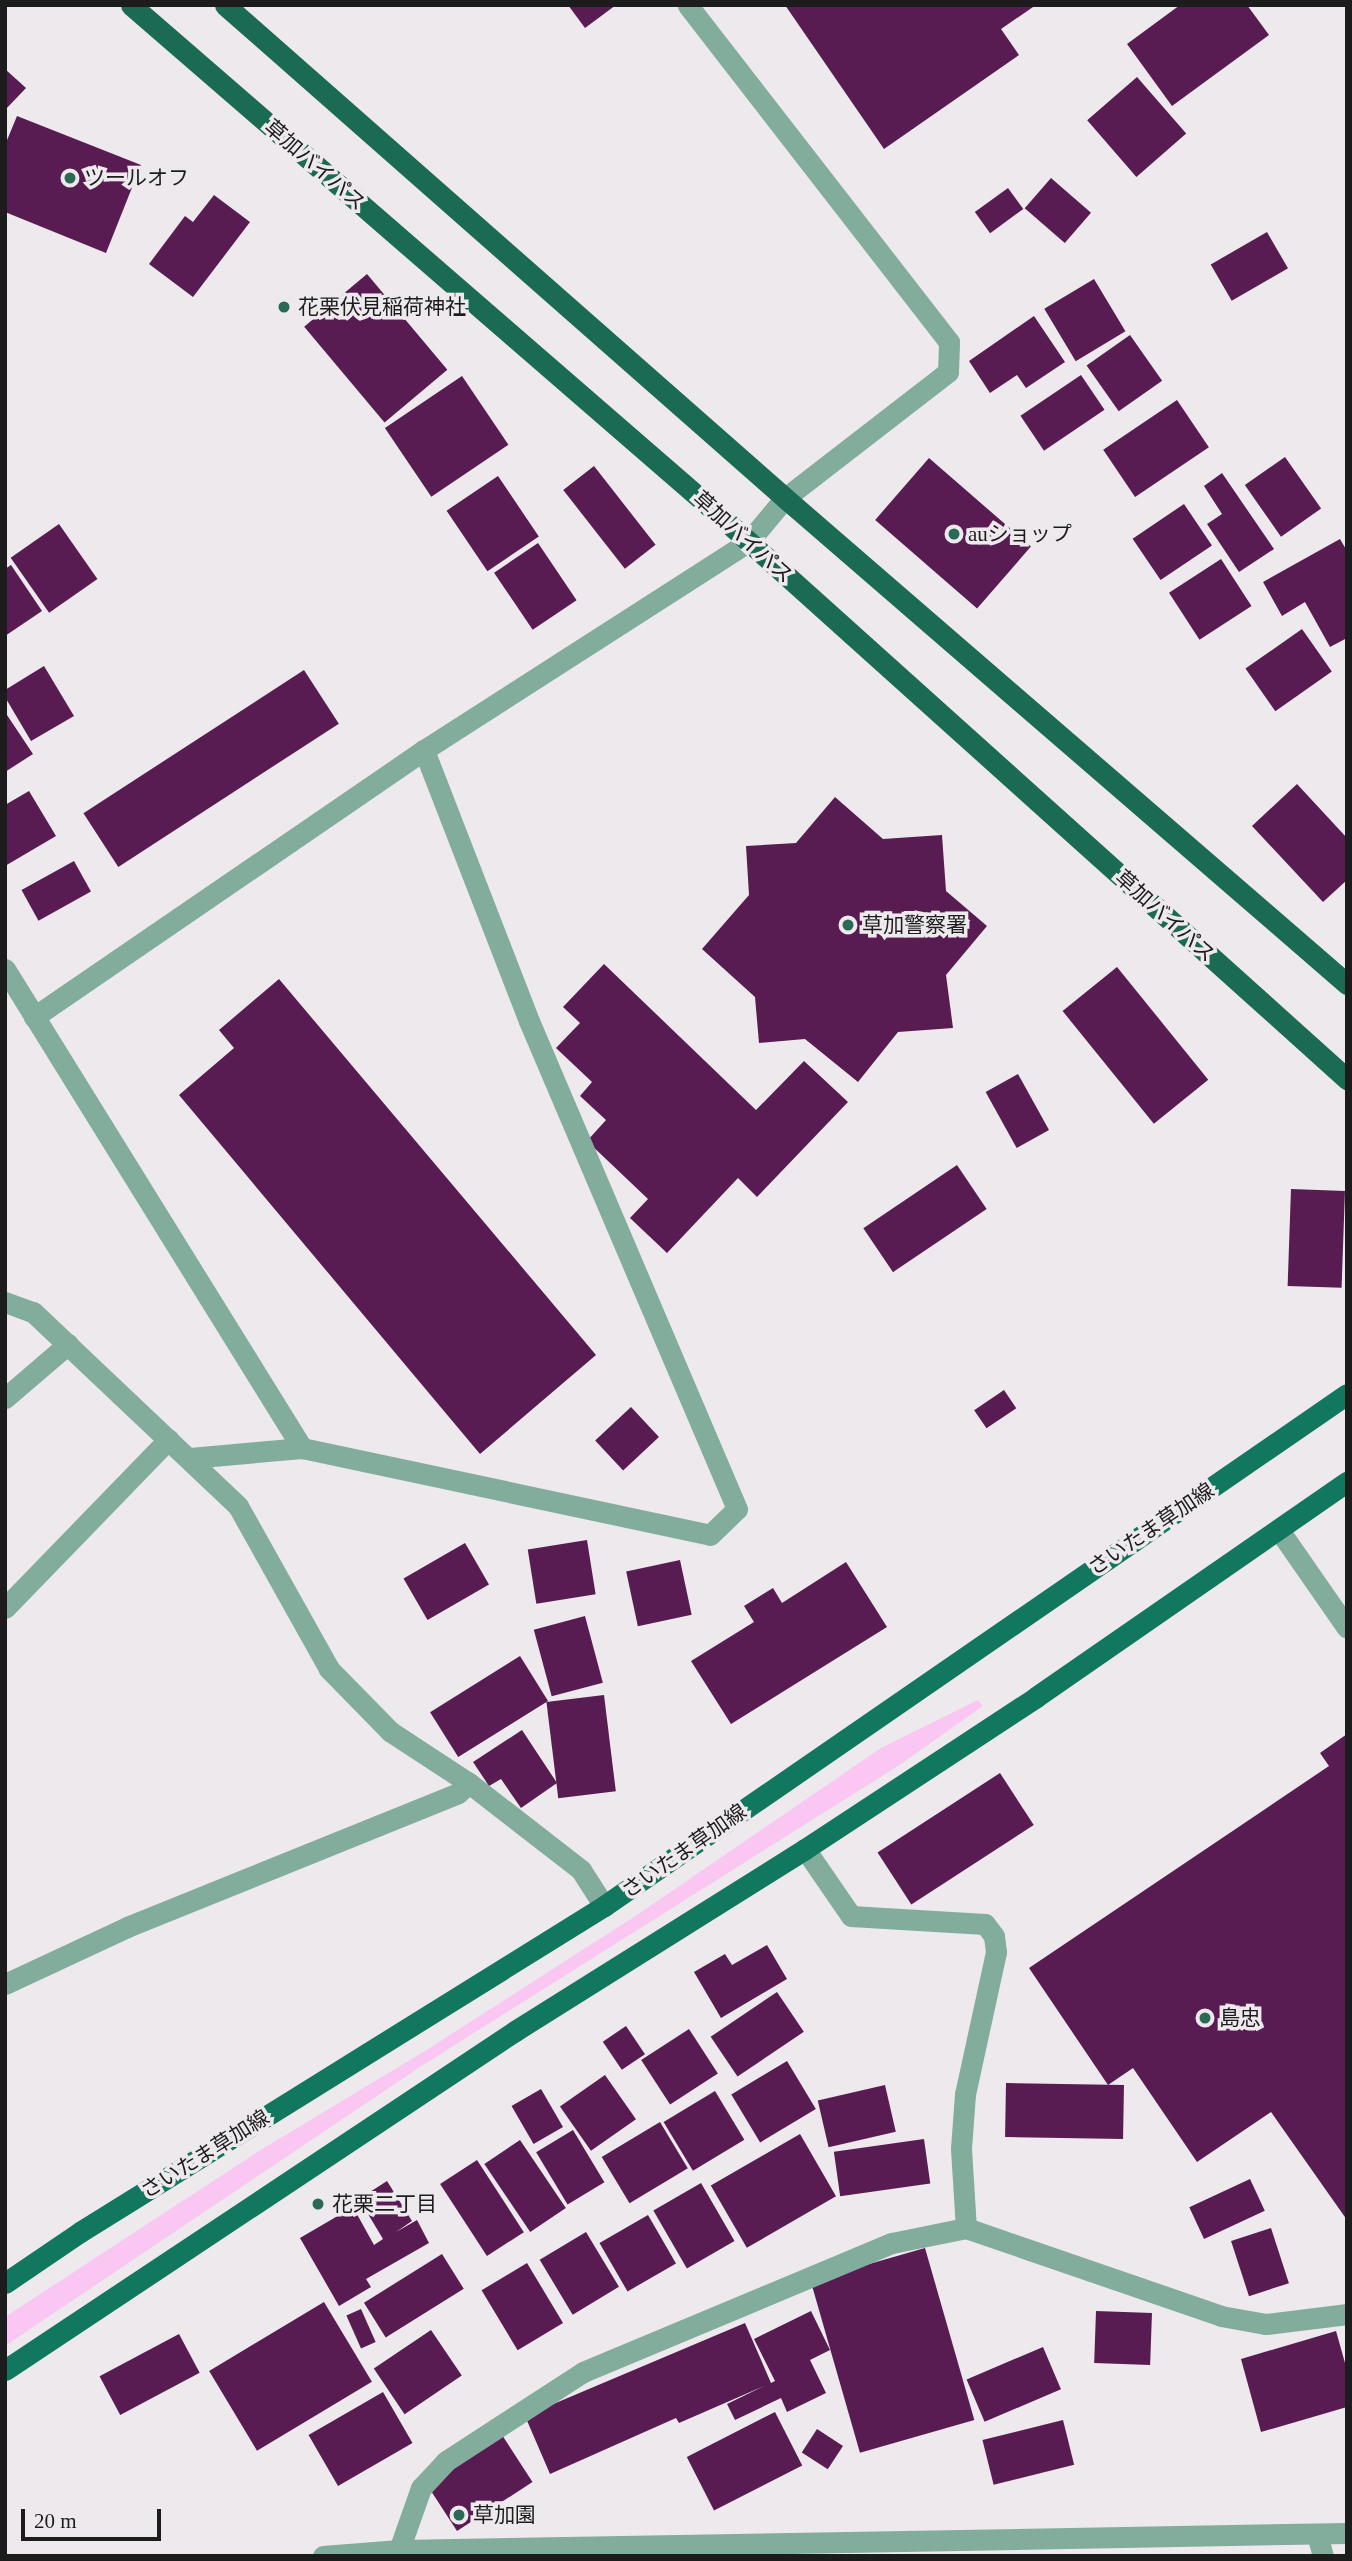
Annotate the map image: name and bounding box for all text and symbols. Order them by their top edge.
street label: 草加バイパス [259,114,371,216]
place label: ツールオフ [84,165,189,191]
marker: ツールオフ [62,170,78,186]
place label: 花栗伏見稲荷神社 [298,294,466,320]
marker: 花栗伏見稲荷神社 [276,299,292,315]
street label: 草加バイパス [688,485,798,589]
place label: auショップ [968,521,1072,547]
marker: auショップ [946,526,962,542]
street label: 草加バイパス [1110,864,1220,968]
place label: 草加警察署 [862,912,967,938]
marker: 草加警察署 [840,917,856,933]
street label: さいたま草加線 [1083,1477,1219,1581]
street label: さいたま草加線 [617,1799,751,1903]
place label: 島忠 [1219,2005,1261,2031]
marker: 島忠 [1197,2010,1213,2026]
street label: さいたま草加線 [136,2104,274,2204]
place label: 花栗二丁目 [332,2191,437,2217]
marker: 花栗二丁目 [310,2196,326,2212]
scale bar [24,2494,164,2538]
place label: 草加園 [473,2502,536,2528]
marker: 草加園 [451,2507,467,2523]
text: 20 m [34,2509,77,2533]

